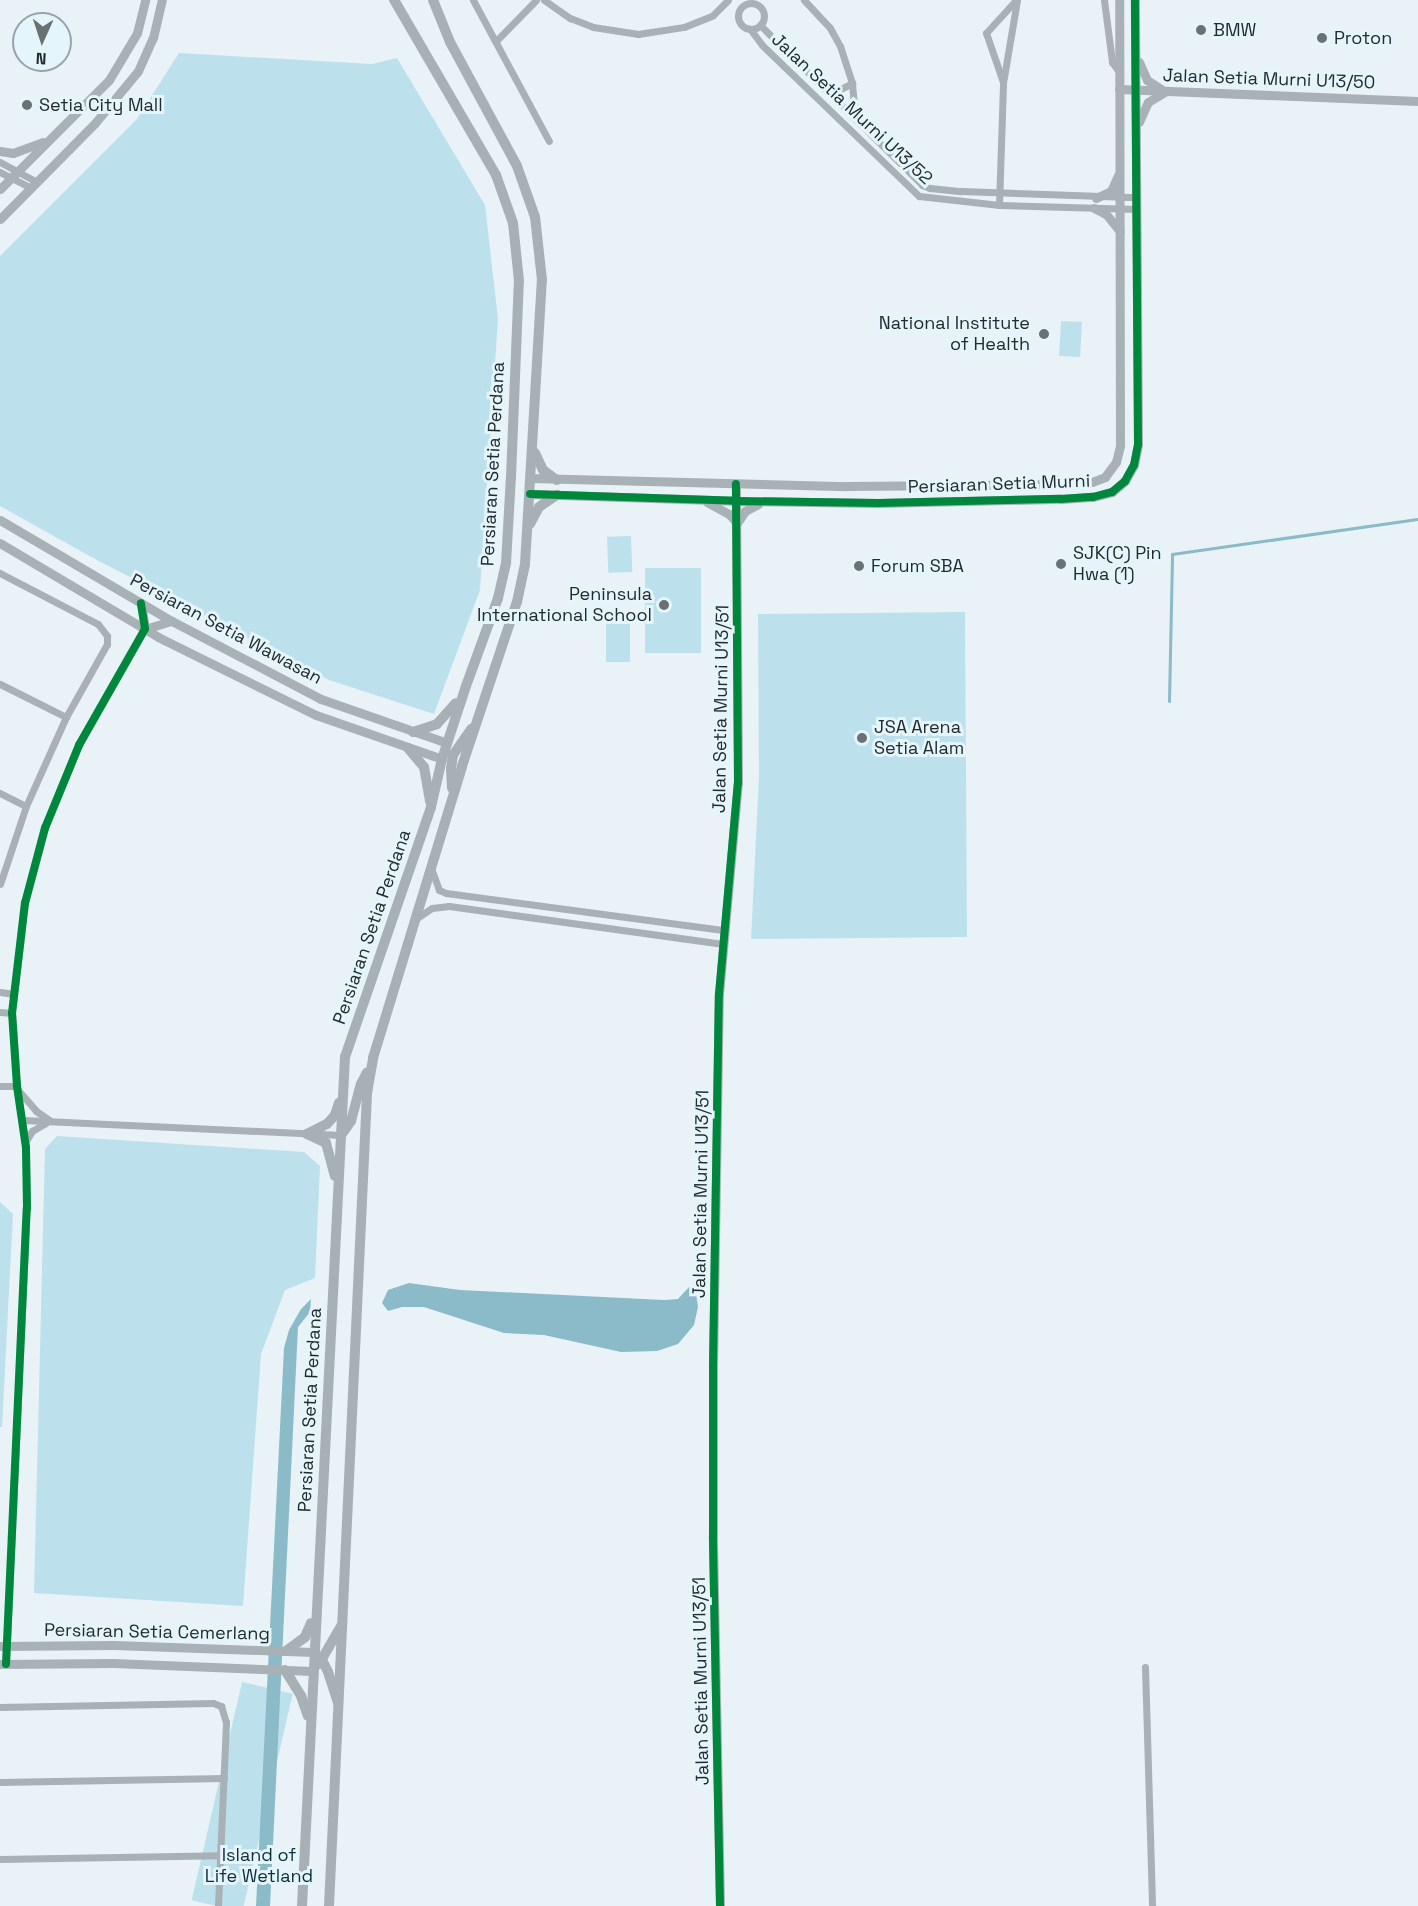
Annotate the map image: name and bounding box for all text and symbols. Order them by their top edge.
north arrow [12,12,72,72]
place label: BMW [1213,19,1256,41]
marker: BMW [1194,23,1208,37]
place label: Proton [1334,27,1392,49]
street label: Jalan Setia Murni U13/52 [767,29,937,189]
marker: Proton [1315,31,1329,45]
text: N [35,48,47,69]
street label: Jalan Setia Murni U13/50 [1162,64,1376,94]
place label: Setia City Mall [39,94,163,116]
marker: Setia City Mall [20,98,34,112]
place label: National Institute of Health [879,313,1030,356]
marker: National Institute of Health [1035,325,1053,343]
street label: Persiaran Setia Perdana [477,361,509,567]
street label: Persiaran Setia Murni [908,470,1090,498]
place label: SJK(C) Pin Hwa (1) [1073,543,1162,586]
place label: Forum SBA [871,555,964,577]
marker: SJK(C) Pin Hwa (1) [1054,557,1068,571]
marker: Forum SBA [852,559,866,573]
street label: Persiaran Setia Wawasan [126,569,326,689]
place label: Peninsula International School [477,584,652,626]
marker: Peninsula International School [657,598,671,612]
street label: Jalan Setia Murni U13/51 [708,605,734,813]
place label: JSA Arena Setia Alam [874,717,965,760]
marker: JSA Arena Setia Alam [855,731,869,745]
street label: Persiaran Setia Perdana [328,827,416,1027]
street label: Jalan Setia Murni U13/51 [688,1090,714,1298]
street label: Persiaran Setia Perdana [294,1307,326,1513]
street label: Jalan Setia Murni U13/51 [688,1577,714,1785]
street label: Persiaran Setia Cemerlang [44,1619,270,1645]
park label: Island of Life Wetland [205,1845,313,1888]

